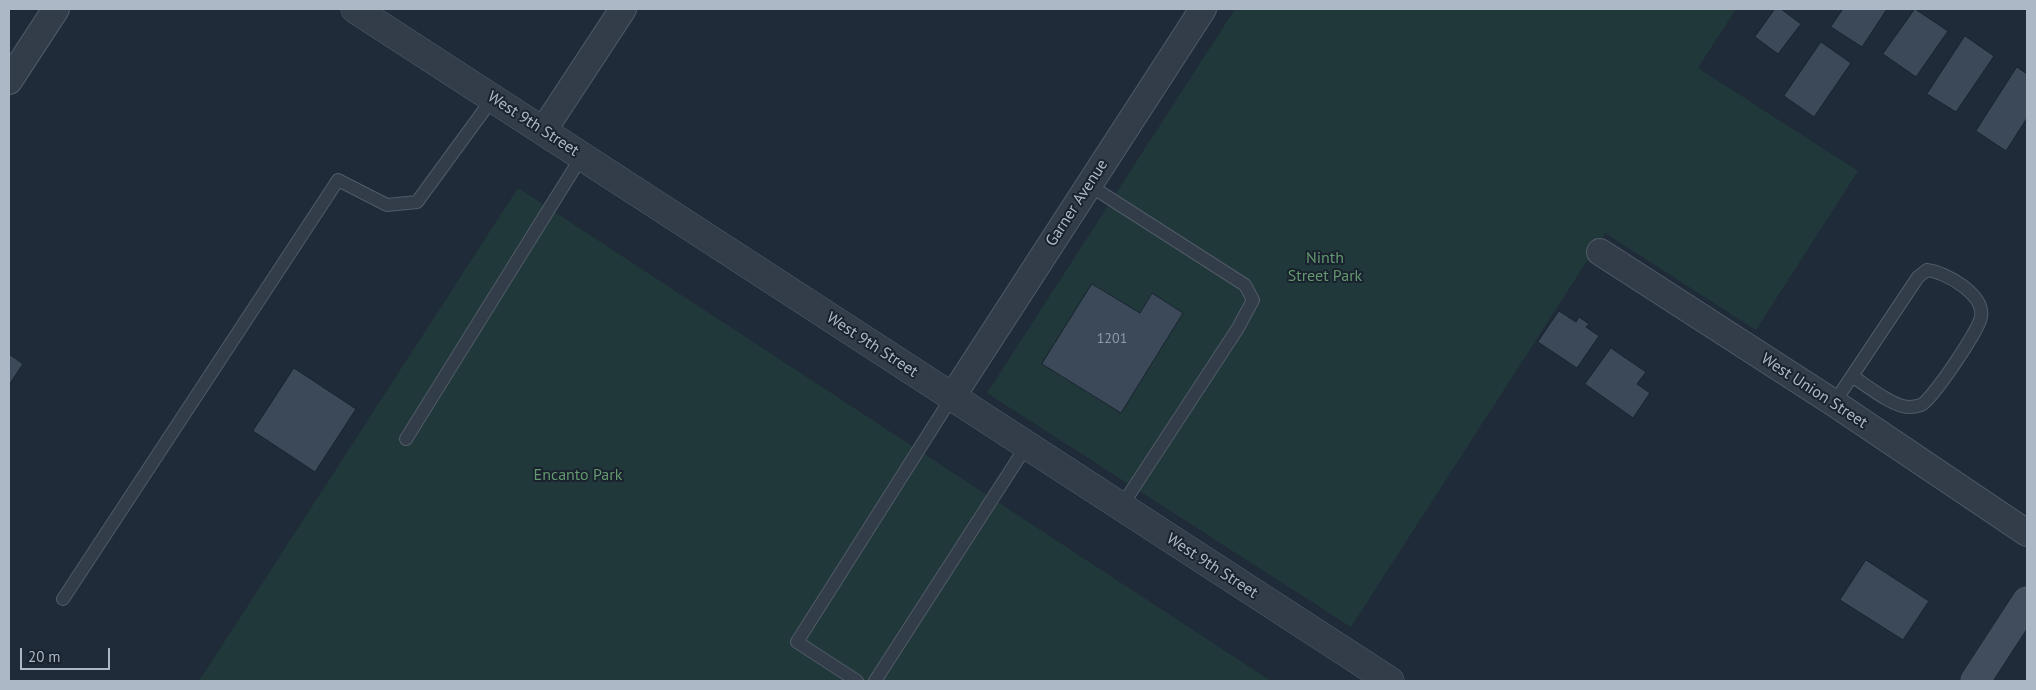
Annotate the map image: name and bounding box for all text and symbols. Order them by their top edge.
street label: West 9th Street [484,87,582,161]
street label: Garner Avenue [1042,156,1112,250]
park label: Ninth Street Park [1288,248,1362,286]
street label: West 9th Street [823,308,921,382]
house number: 1201 [1097,331,1127,347]
street label: West Union Street [1757,349,1871,433]
park label: Encanto Park [534,465,622,485]
street label: West 9th Street [1163,529,1261,603]
scale bar [22,638,112,670]
text: 20 m [28,647,61,666]

